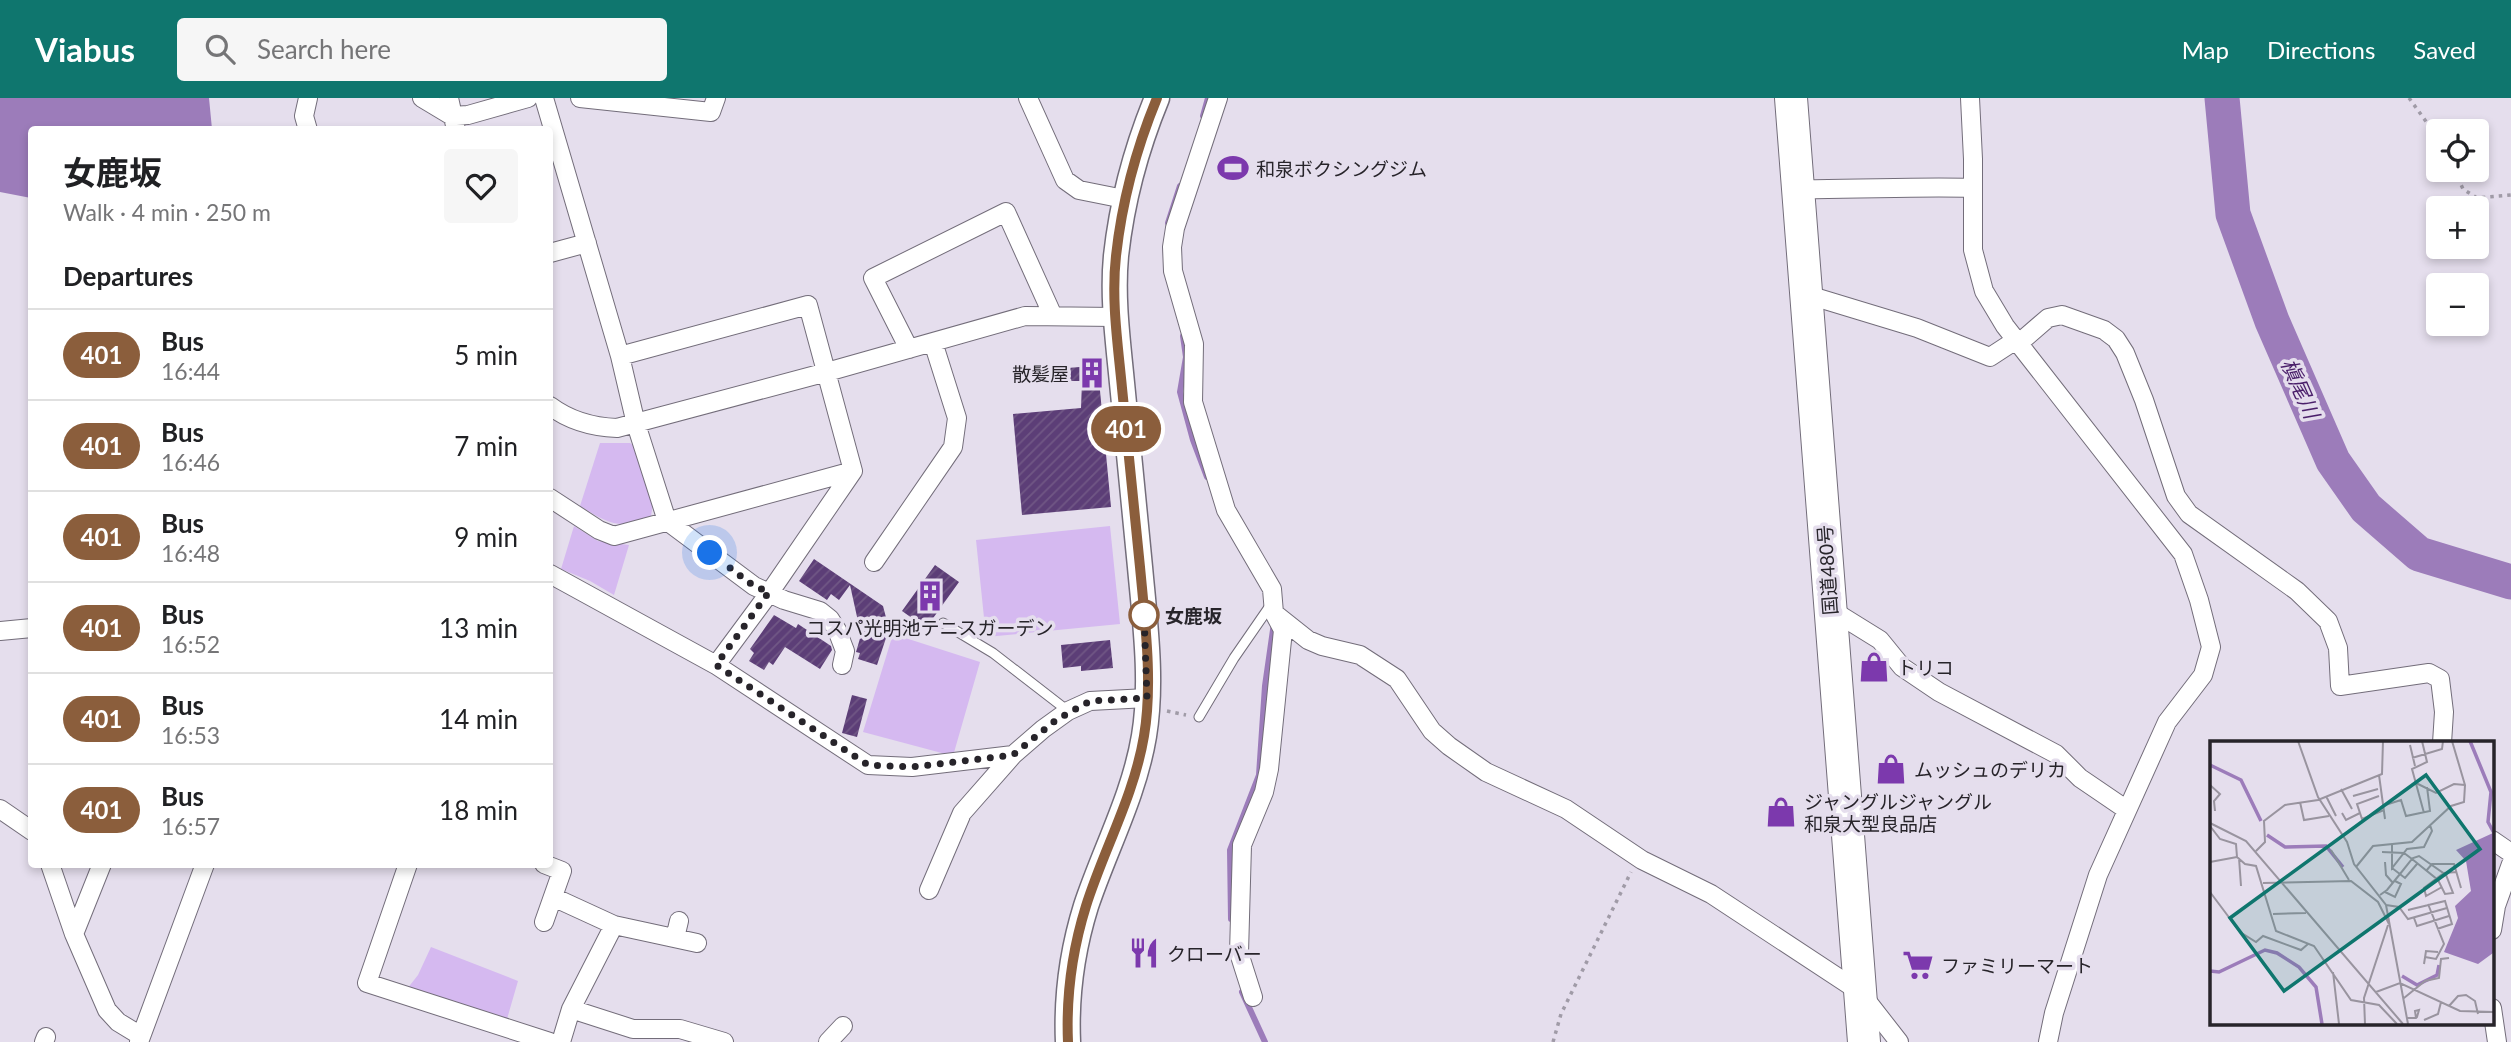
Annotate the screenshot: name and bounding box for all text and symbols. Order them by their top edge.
search box [177,18,667,81]
text: Viabus [35,29,135,69]
icon: search [201,30,239,68]
text: Search here [257,33,391,65]
text: Map [2182,35,2229,64]
text: Directions [2267,35,2375,64]
text: Saved [2413,35,2476,64]
map controls [2426,119,2489,336]
button: locate [2426,119,2489,182]
button: heart [444,149,518,223]
sports icon: 和泉ボクシングジム [1216,151,1250,185]
text: 女鹿坂 [63,152,162,192]
place label: 和泉ボクシングジム [1256,157,1427,180]
button: + [2426,196,2489,259]
text: Walk · 4 min · 250 m [63,198,271,226]
text: Departures [63,260,193,292]
button: − [2426,273,2489,336]
text: Bus [161,325,204,357]
text: 5 min [454,339,518,371]
text: 401 [81,340,122,369]
water label: 槇尾川 [2277,354,2326,424]
building icon: 散髪屋 [1075,356,1109,390]
text: 16:44 [161,357,220,385]
place label: 散髪屋 [1012,362,1069,385]
line badge: 401 [1086,406,1166,452]
text: 401 [1105,414,1147,443]
text: Bus [161,416,204,448]
text: 7 min [454,430,518,462]
text: 401 [81,431,122,460]
text: 16:46 [161,448,220,476]
text: Bus [161,507,204,539]
text: 9 min [454,521,518,553]
text: 401 [81,522,122,551]
street label: 国道480号 [1812,524,1842,616]
your location [692,535,727,570]
text: 16:48 [161,539,220,567]
building icon: コスパ光明池テニスガーデン [913,579,947,613]
text: Bus [161,598,204,630]
marker: 女鹿坂 [1129,600,1159,630]
place label: 女鹿坂 [1165,604,1222,627]
text: 13 min [439,612,518,644]
text: 401 [81,613,122,642]
place label: コスパ光明池テニスガーデン [806,616,1054,639]
text: 16:52 [161,630,220,658]
shop icon: トリコ [1857,650,1891,684]
place label: トリコ [1897,656,1954,679]
text: Bus [161,689,204,721]
text: 14 min [439,703,518,735]
text: 401 [81,704,122,733]
text: 16:53 [161,721,220,749]
inset map [2210,741,2494,1024]
shop icon: ムッシュのデリカ [1874,752,1908,786]
place label: ムッシュのデリカ [1914,758,2066,781]
text: Bus [161,780,204,812]
place label: ジャングルジャングル 和泉大型良品店 [1804,790,1992,835]
text: 18 min [439,794,518,826]
text: 401 [81,795,122,824]
shop icon: ジャングルジャングル 和泉大型良品店 [1764,795,1798,829]
text: 16:57 [161,812,220,840]
restaurant icon: クローバー [1127,936,1161,970]
place label: クローバー [1167,942,1262,965]
supermarket icon: ファミリーマート [1901,948,1935,982]
place label: ファミリーマート [1941,954,2093,977]

